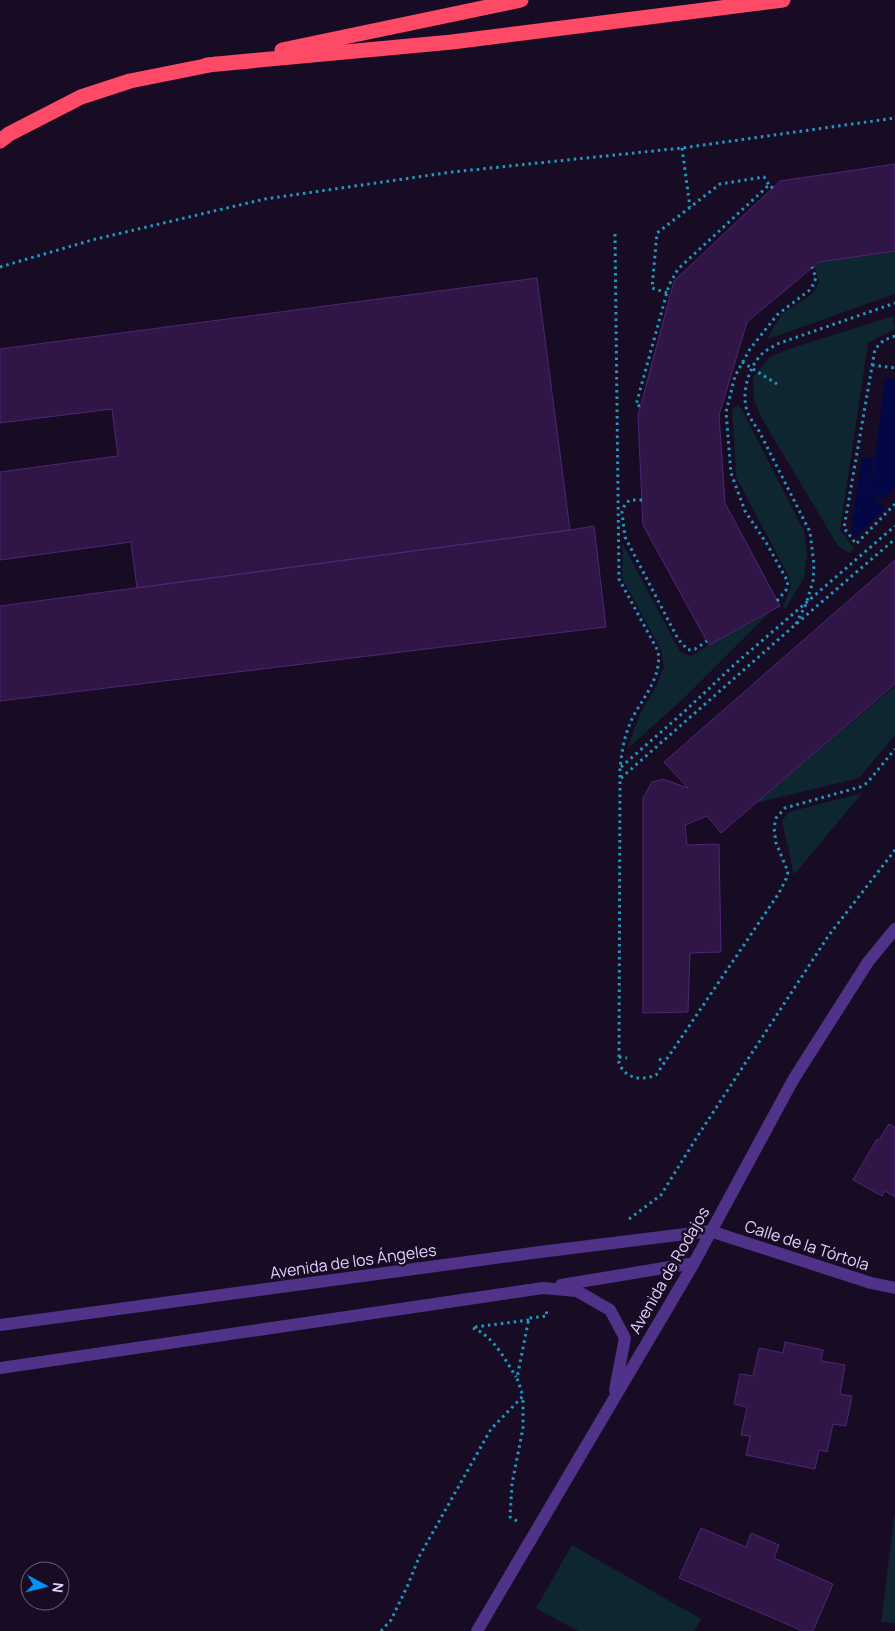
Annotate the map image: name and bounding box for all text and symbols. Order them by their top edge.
street label: Avenida de Rodajos [624,1203,714,1337]
street label: Calle de la Tórtola [742,1214,872,1276]
street label: Avenida de los Ángeles [268,1238,438,1284]
north arrow [20,1561,70,1611]
text: N [48,1581,68,1594]

